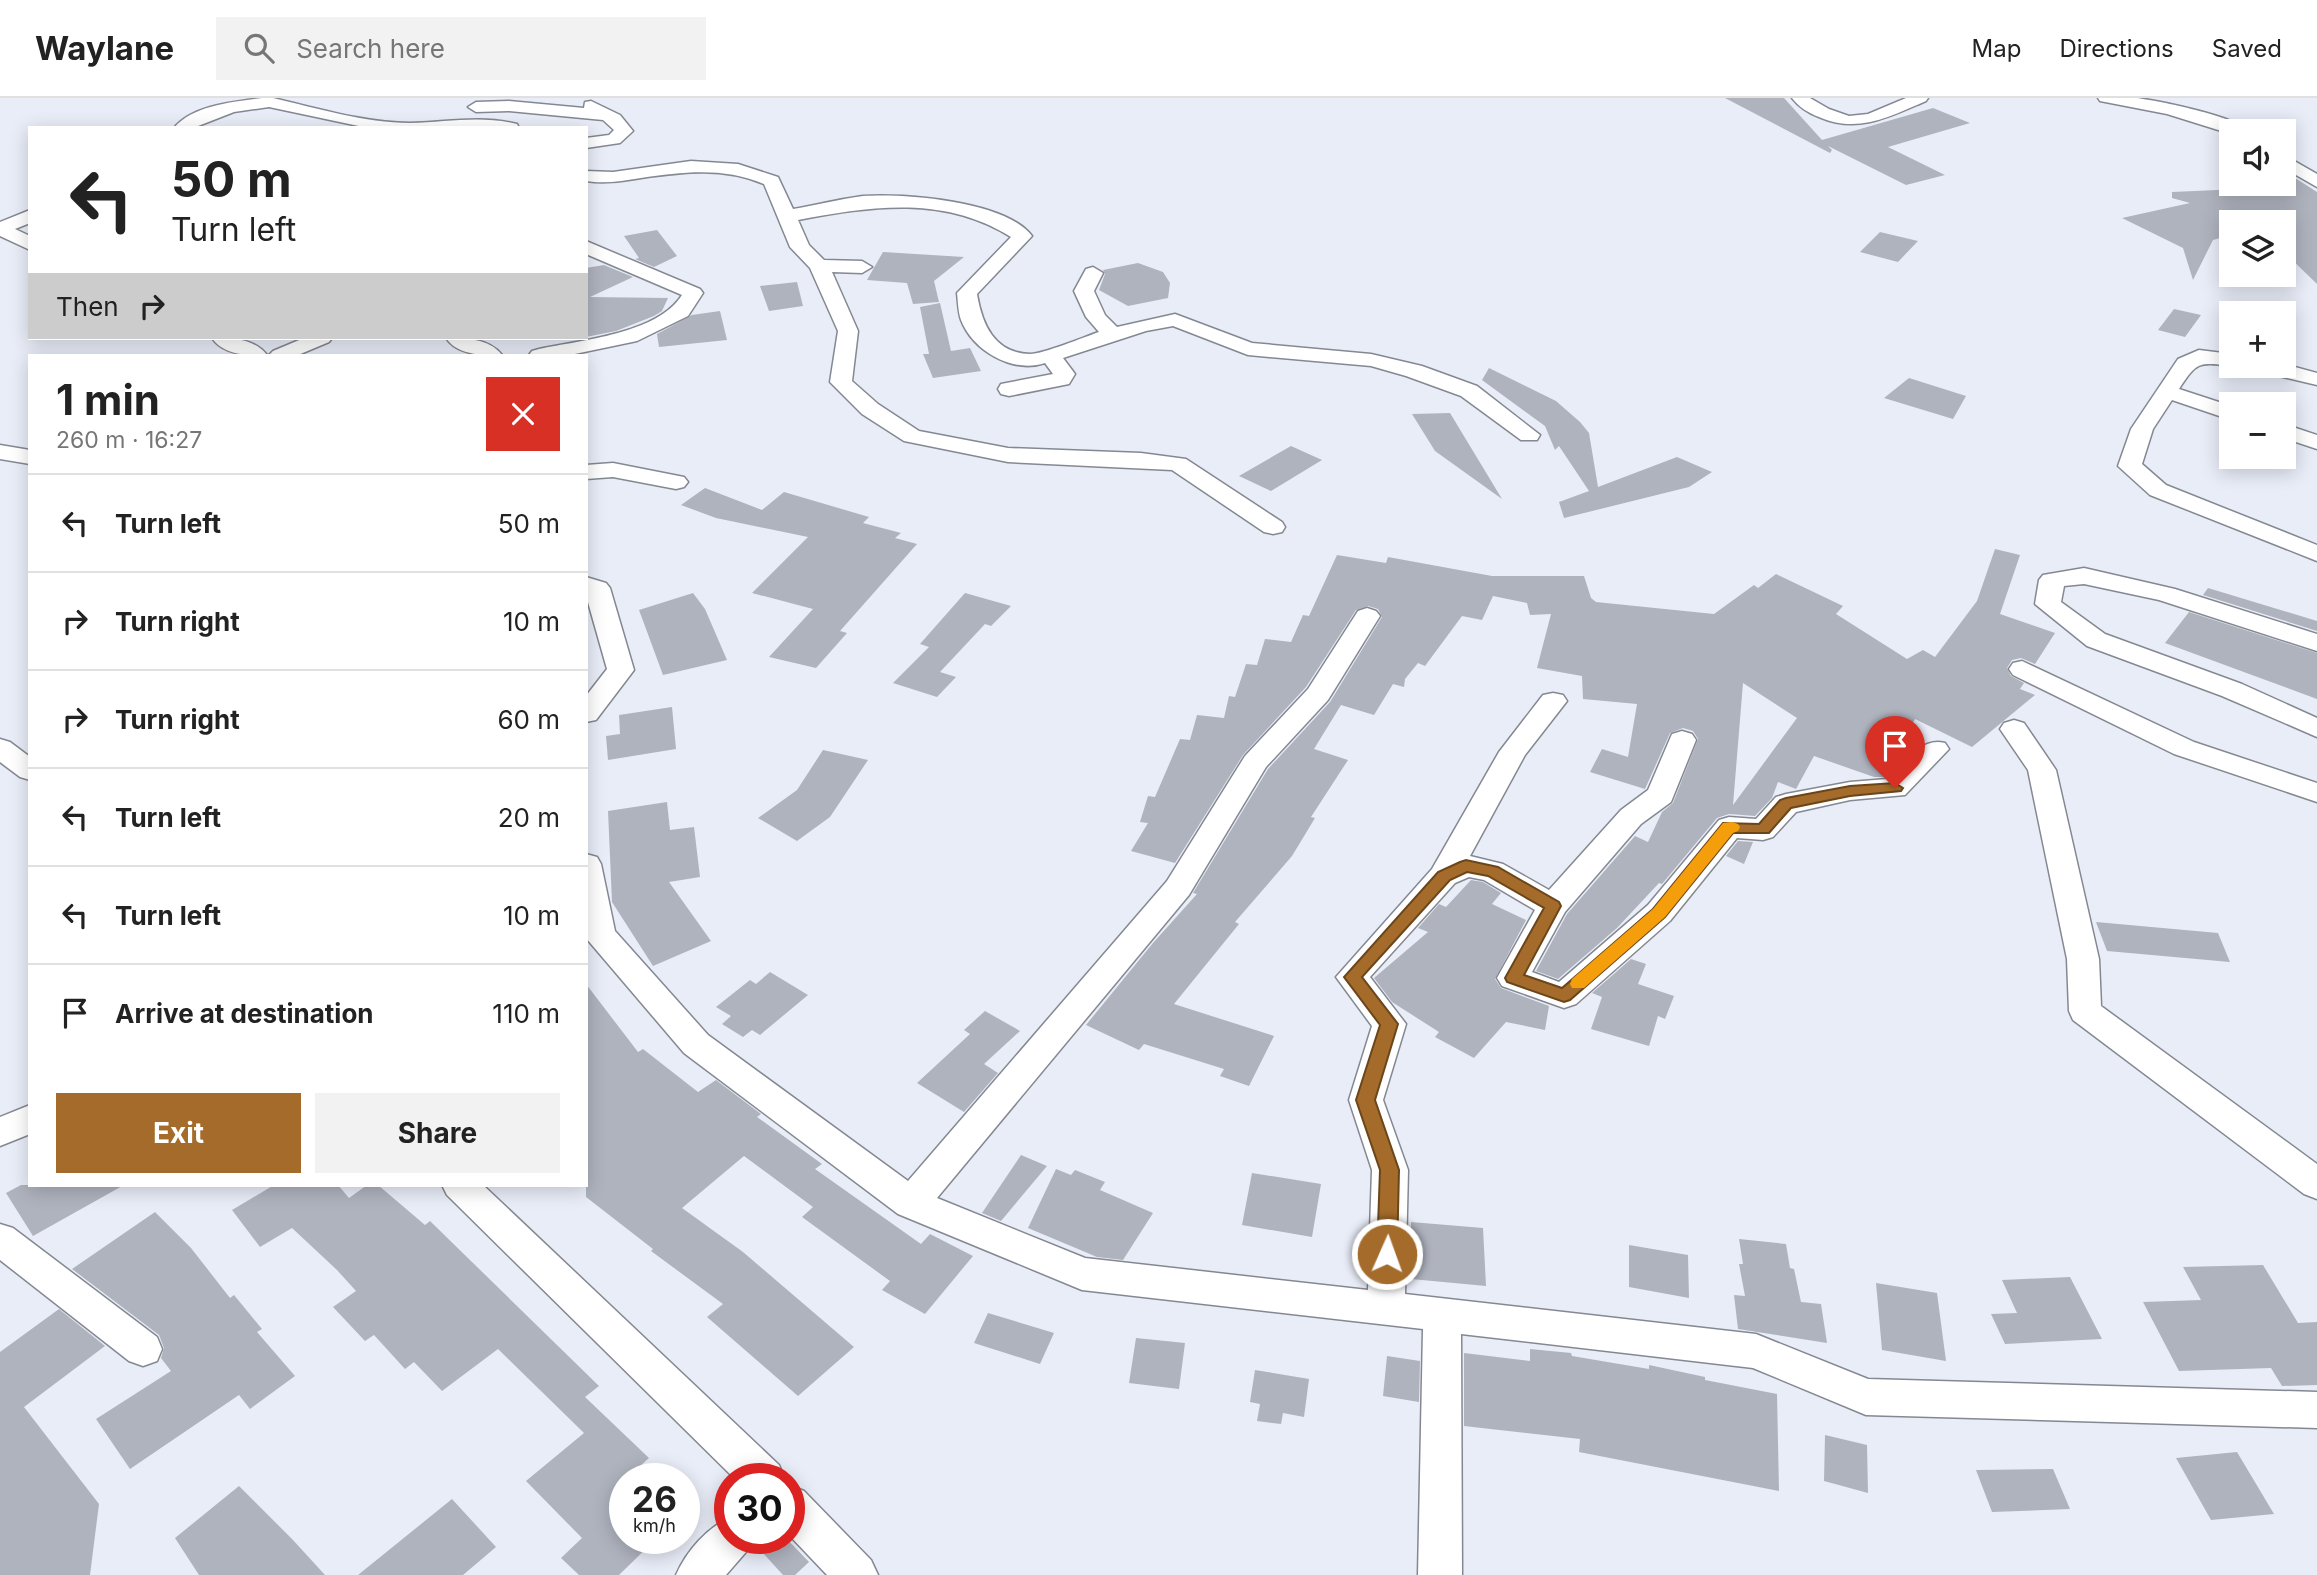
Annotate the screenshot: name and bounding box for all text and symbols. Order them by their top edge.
search box [216,17,706,80]
text: Waylane [35,28,174,68]
icon: search [240,29,278,67]
text: Search here [296,33,445,64]
text: Map [1972,34,2021,63]
text: Directions [2059,34,2174,63]
text: Saved [2212,34,2282,63]
map controls [2219,119,2296,469]
button: sound [2219,119,2296,196]
text: 50 m [171,150,292,209]
icon: left [56,154,147,245]
text: Turn left [171,210,296,249]
button: layers [2219,210,2296,287]
icon: right [133,287,171,325]
text: Then [56,291,119,322]
button: + [2219,301,2296,378]
text: 1 min [56,374,160,425]
button: close [486,377,560,451]
button: − [2219,392,2296,469]
text: 260 m · 16:27 [56,426,202,454]
icon: left [56,504,94,542]
text: Turn left [115,508,221,539]
text: 50 m [498,508,560,539]
icon: right [56,602,94,640]
text: Turn right [115,606,240,637]
text: 10 m [503,606,560,637]
icon: right [56,700,94,738]
text: Turn right [115,704,240,735]
text: 60 m [497,704,560,735]
pin [1865,716,1925,788]
icon: arrive [1876,727,1914,765]
icon: left [56,798,94,836]
text: Turn left [115,802,221,833]
text: 20 m [498,802,560,833]
icon: left [56,896,94,934]
text: Turn left [115,900,221,931]
text: 10 m [503,900,560,931]
icon: arrive [56,994,94,1032]
text: Arrive at destination [115,998,374,1029]
text: 110 m [492,998,560,1029]
button: Exit [56,1093,301,1173]
button: Share [315,1093,560,1173]
position arrow [1350,1217,1424,1291]
speed limit sign: 30 [714,1463,805,1554]
text: 26 [632,1478,677,1520]
text: km/h [633,1515,676,1536]

